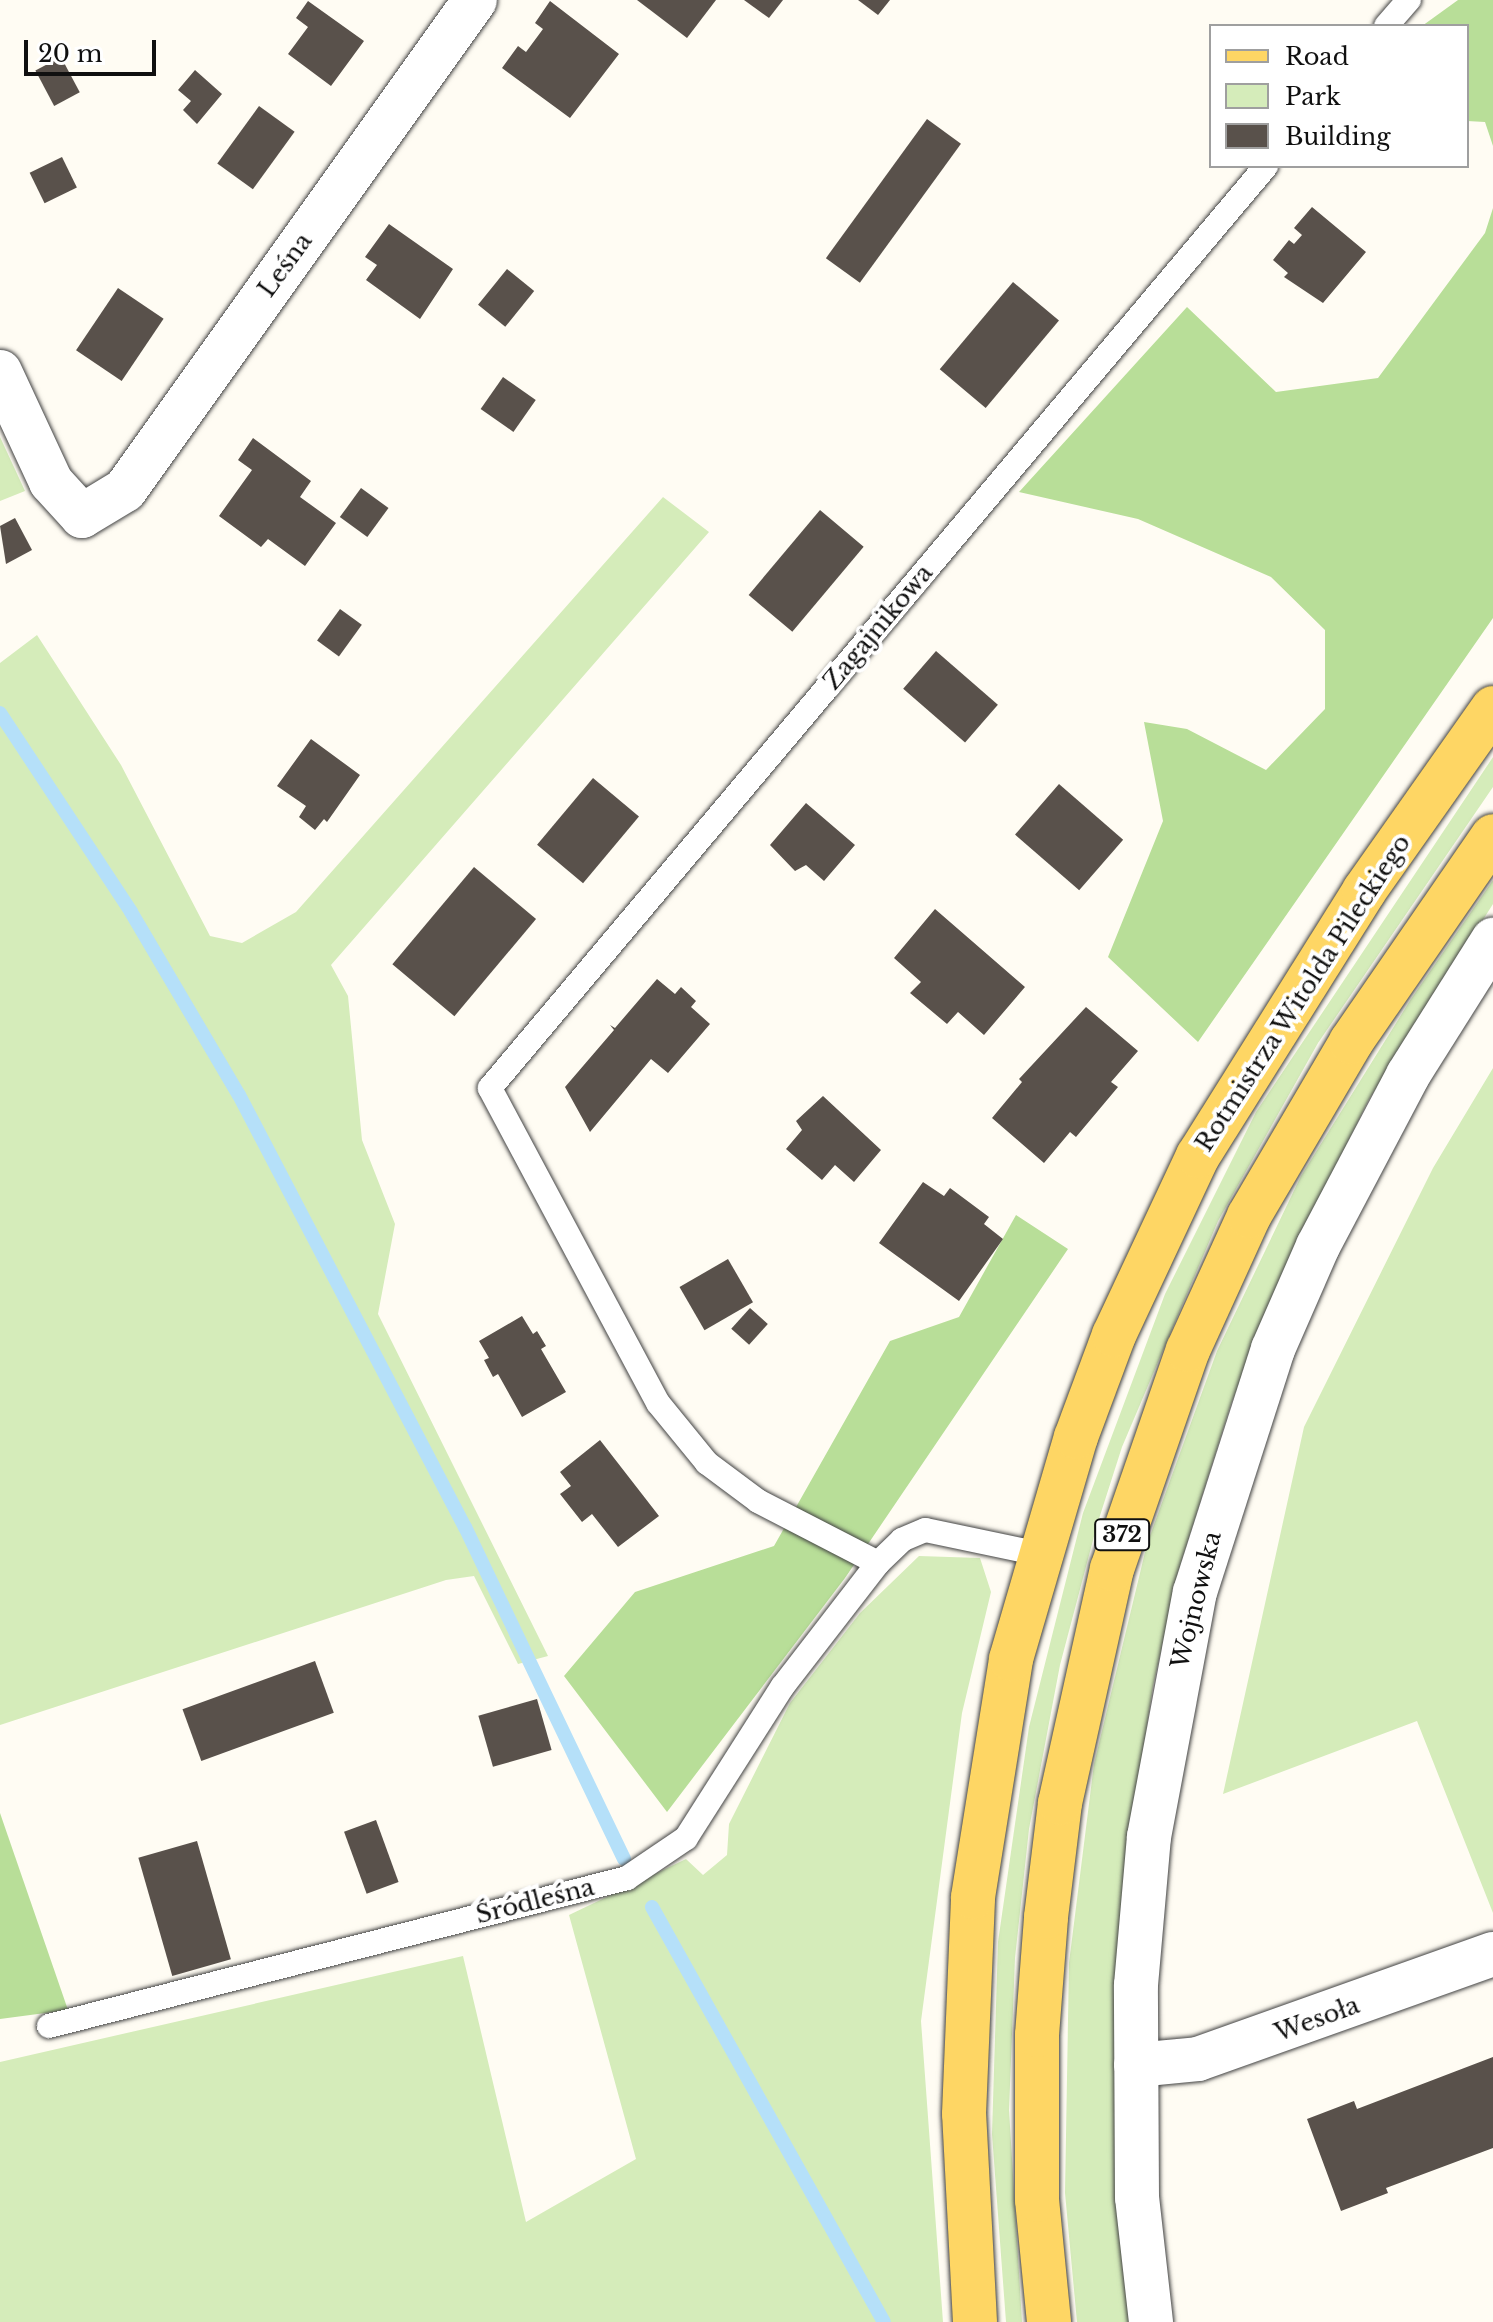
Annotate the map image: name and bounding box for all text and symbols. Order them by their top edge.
scale bar [28,24,160,74]
legend [1209,24,1469,168]
text: 20 m [38,39,103,68]
text: Road [1285,42,1349,71]
text: Park [1285,82,1341,111]
text: Building [1285,122,1391,151]
street label: Leśna [252,227,318,303]
street label: Zagajnikowa [817,559,939,695]
street label: Rotmistrza Witolda Pileckiego [1189,829,1417,1157]
road number: 372 [1094,1517,1150,1553]
street label: Wojnowska [1165,1528,1227,1672]
street label: Śródleśna [473,1872,597,1930]
street label: Wesoła [1271,1990,1363,2048]

